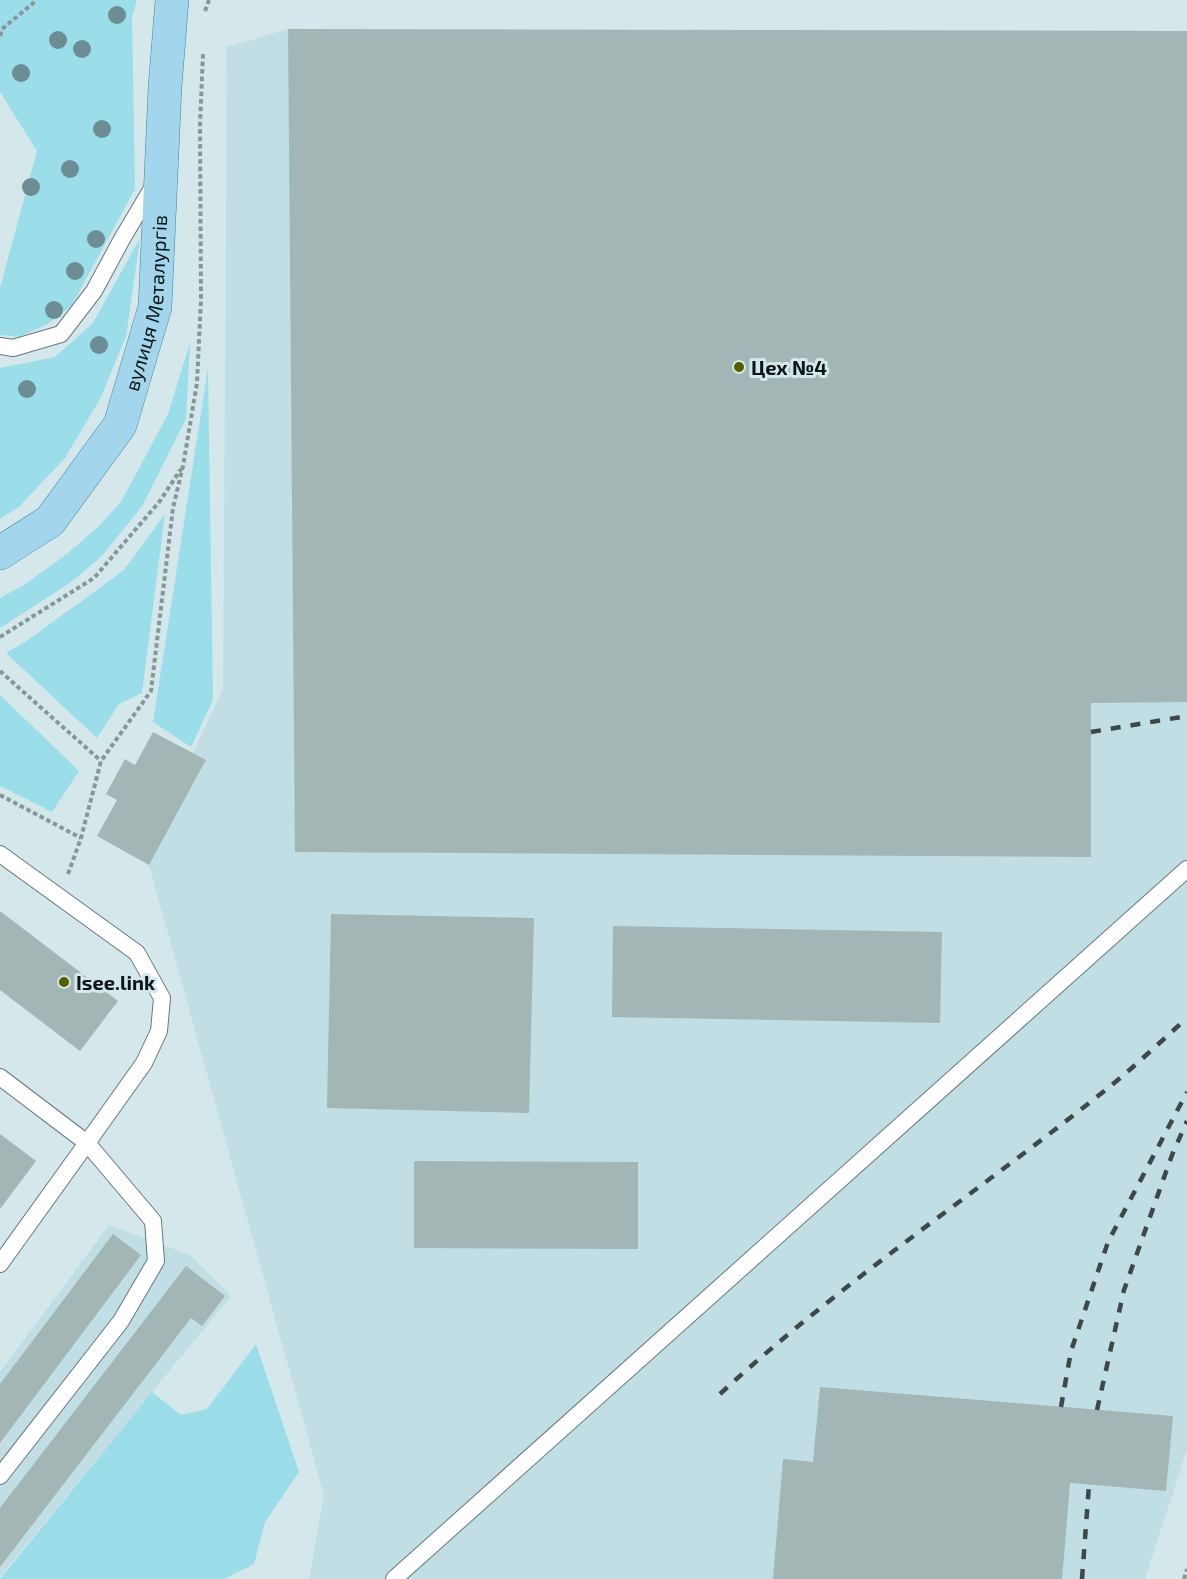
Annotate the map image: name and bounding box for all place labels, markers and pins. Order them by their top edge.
place label: Цех №4 [751,355,827,379]
marker: Цех №4 [732,360,746,374]
place label: Isee.link [76,970,156,994]
marker: Isee.link [57,975,71,989]

